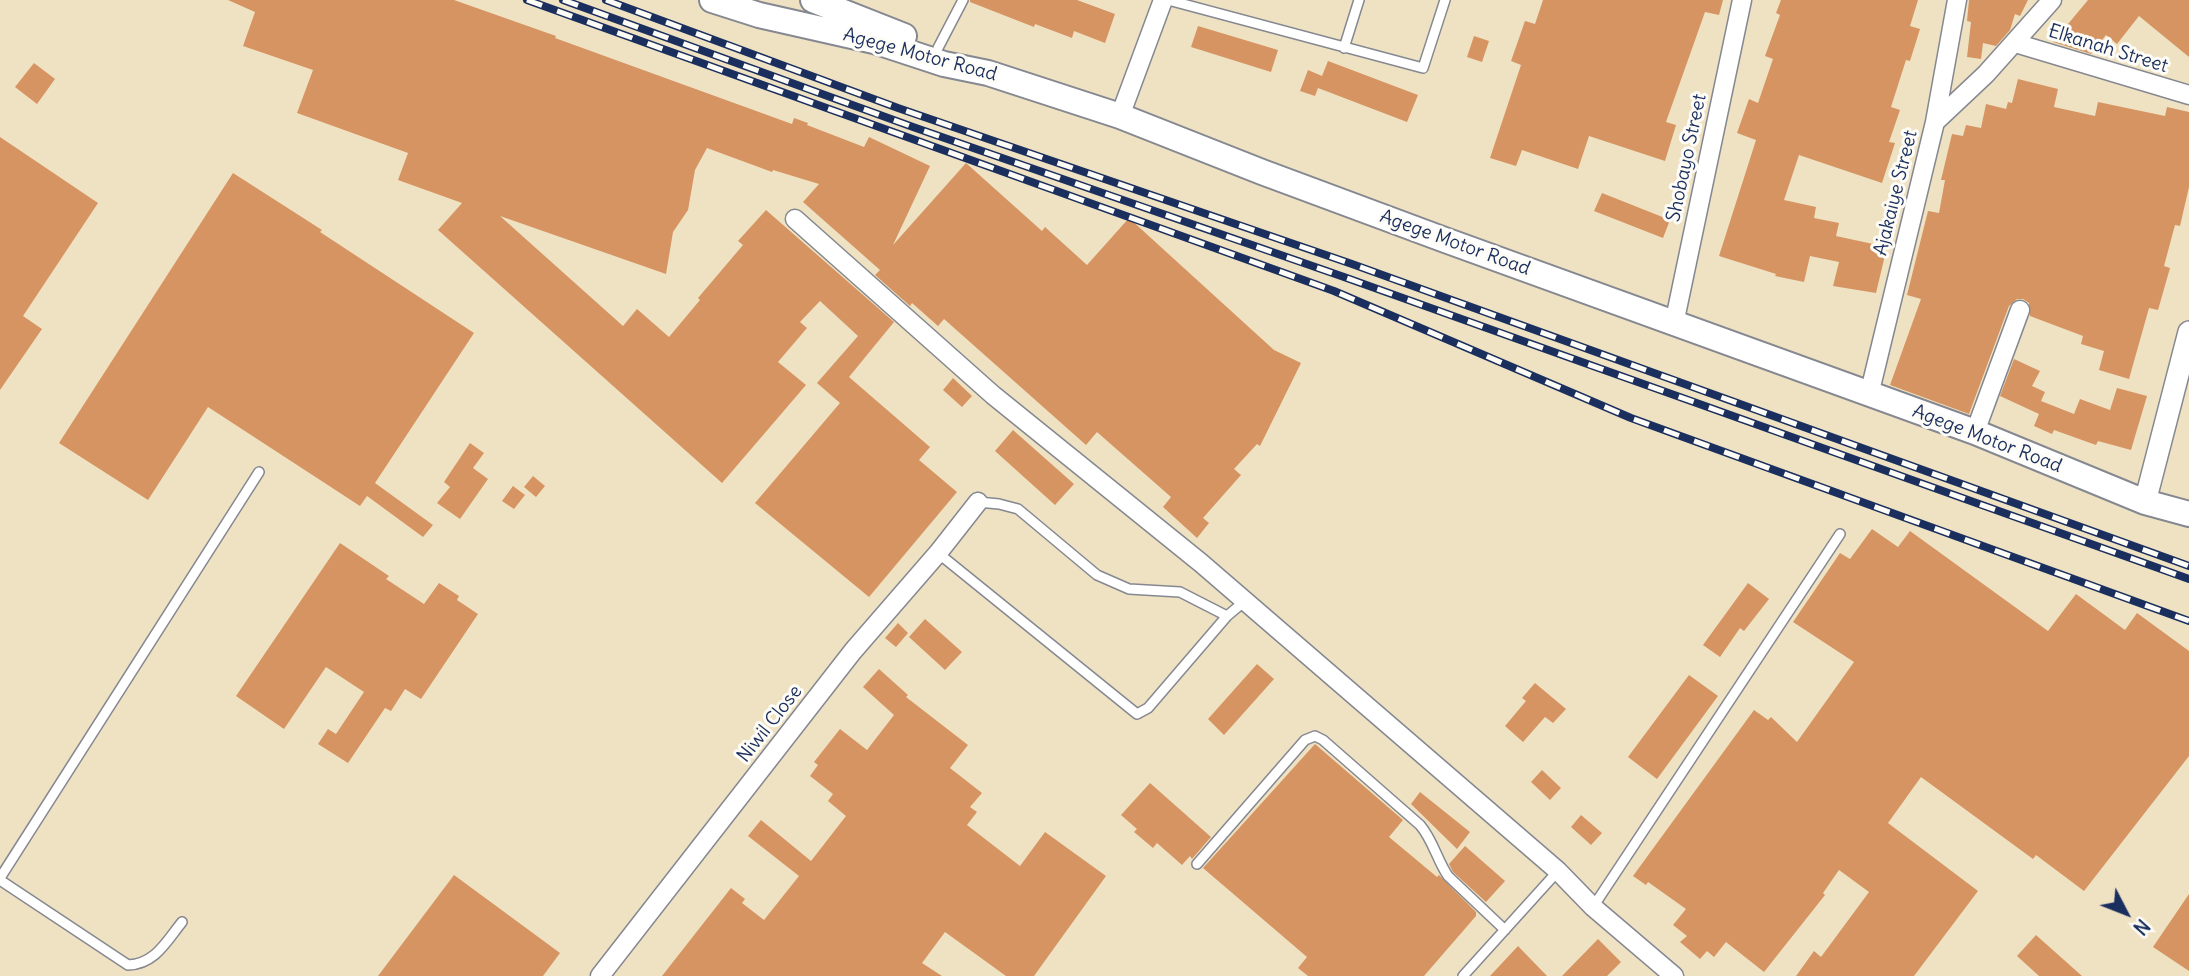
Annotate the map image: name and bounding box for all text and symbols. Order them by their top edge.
street label: Elkanah Street [2045,20,2171,78]
street label: Agege Motor Road [841,24,999,86]
street label: Shobayo Street [1662,92,1712,224]
street label: Ajakaiye Street [1869,128,1923,258]
street label: Agege Motor Road [1377,205,1533,281]
street label: Agege Motor Road [1909,400,2065,478]
street label: Niwil Close [733,681,807,767]
north arrow [2091,878,2161,948]
text: N [2128,914,2155,940]

